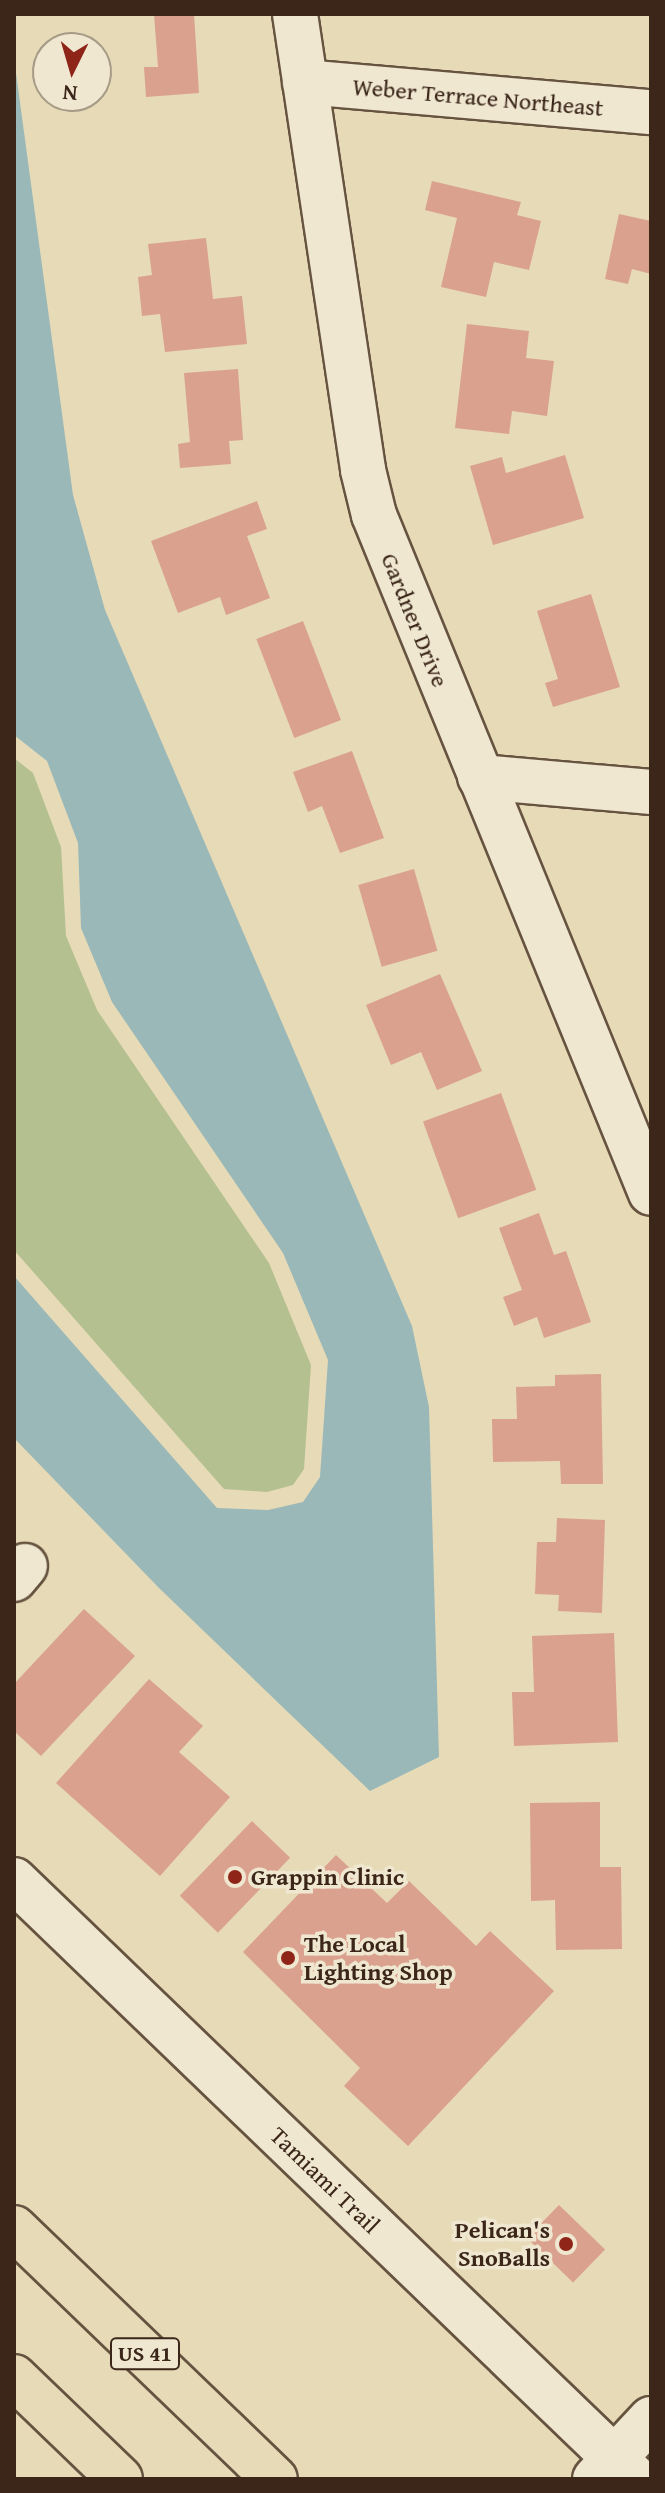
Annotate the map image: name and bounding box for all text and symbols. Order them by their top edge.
north arrow [32,32,112,112]
street label: Weber Terrace Northeast [351,72,605,122]
text: N [61,77,79,110]
street label: Gardner Drive [375,549,455,691]
place label: Grappin Clinic [251,1863,404,1891]
marker: Grappin Clinic [226,1868,244,1886]
place label: The Local Lighting Shop [304,1930,453,1986]
marker: The Local Lighting Shop [279,1949,297,1967]
street label: Tamiami Trail [264,2121,386,2239]
place label: Pelican's SnoBalls [455,2216,550,2272]
marker: Pelican's SnoBalls [557,2235,575,2253]
road number: US 41 [109,2336,181,2372]

